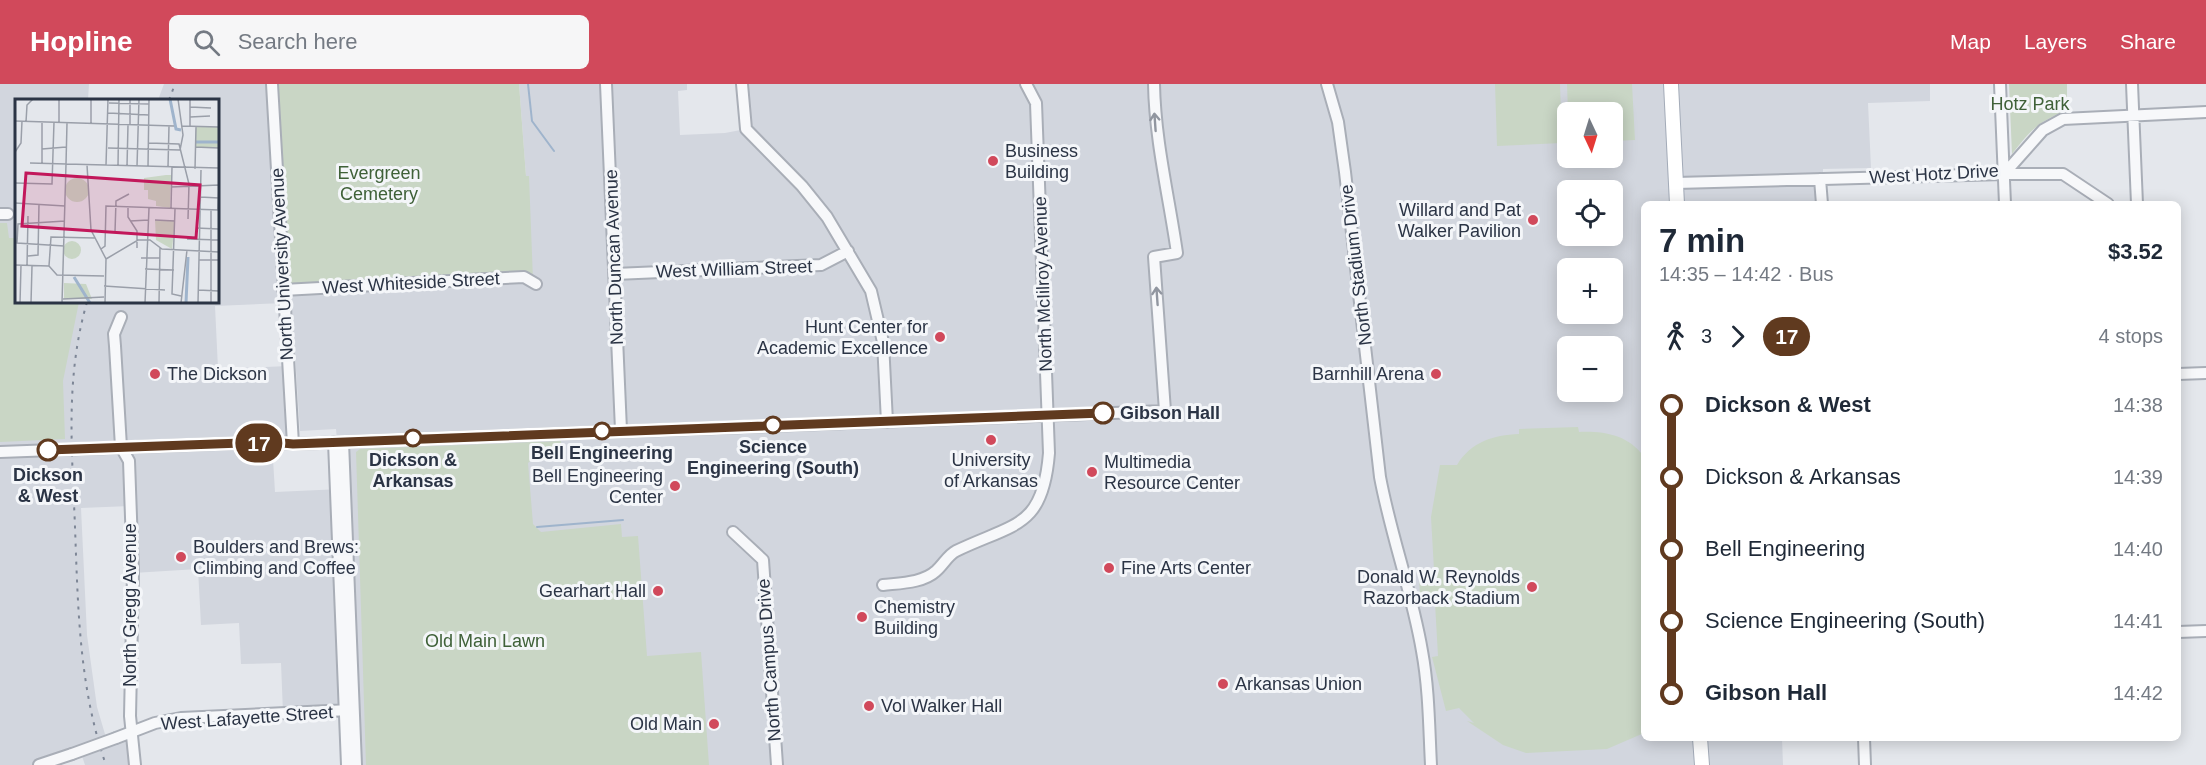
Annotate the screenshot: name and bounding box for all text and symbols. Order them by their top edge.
search box [169,15,589,69]
text: Hopline [30,26,133,57]
icon: search [190,26,223,59]
text: Search here [238,29,358,54]
text: Map [1950,30,1991,53]
text: Layers [2024,30,2087,53]
text: Share [2120,30,2176,53]
park label: Hotz Park [1990,94,2071,114]
inset map [15,99,219,303]
north arrow [1557,102,1623,168]
map controls [1557,102,1623,402]
one-way arrow [1149,113,1160,133]
place label: Business Building [1005,141,1078,182]
marker: Business Building [986,154,1000,168]
street label: West Hotz Drive [1869,161,1999,187]
park label: Evergreen Cemetery [337,163,421,204]
street label: North University Avenue [267,167,297,361]
street label: North Duncan Avenue [601,169,627,345]
button: locate [1557,180,1623,246]
street label: North Stadium Drive [1336,183,1376,347]
street label: North McIilroy Avenue [1030,196,1056,372]
place label: Willard and Pat Walker Pavilion [1398,200,1521,241]
marker: Willard and Pat Walker Pavilion [1526,213,1540,227]
text: 7 min [1659,222,1745,259]
text: $3.52 [2108,239,2163,264]
street label: West William Street [655,256,813,282]
button: + [1557,258,1623,324]
text: 14:35 – 14:42 · Bus [1659,263,1834,285]
street label: West Whiteside Street [322,268,500,298]
one-way arrow [1151,286,1162,306]
place label: Hunt Center for Academic Excellence [757,317,928,358]
icon: walk [1659,320,1692,353]
icon: forward [1721,320,1754,353]
text: 3 [1701,325,1712,347]
text: 17 [1775,325,1798,348]
text: 4 stops [2099,325,2163,347]
marker: Hunt Center for Academic Excellence [933,330,947,344]
button: − [1557,336,1623,402]
place label: The Dickson [167,364,267,384]
place label: Barnhill Arena [1312,364,1425,384]
marker: The Dickson [148,367,162,381]
marker: Barnhill Arena [1429,367,1443,381]
text: Dickson & West [1705,392,1871,417]
text: 14:38 [2113,394,2163,416]
marker: Gibson Hall [1092,402,1114,424]
place label: Gibson Hall [1120,403,1220,423]
marker: Science Engineering (South) [764,416,782,434]
marker: Bell Engineering [593,422,611,440]
line badge: 17 [232,424,286,462]
marker: Dickson & Arkansas [404,429,422,447]
text: 17 [247,432,271,455]
marker: University of Arkansas [984,433,998,447]
place label: Science Engineering (South) [687,437,859,478]
marker: Dickson & West [37,439,59,461]
place label: Bell Engineering [531,443,673,463]
place label: Dickson & Arkansas [369,450,457,491]
place label: University of Arkansas [944,450,1038,491]
place label: Multimedia Resource Center [1104,452,1240,493]
text: Dickson & Arkansas [1705,464,1901,489]
place label: Dickson & West [13,465,83,506]
marker: Multimedia Resource Center [1085,465,1099,479]
place label: Bell Engineering Center [532,466,663,507]
text: 14:39 [2113,466,2163,488]
marker: Bell Engineering Center [668,479,682,493]
street label: North Gregg Avenue [120,523,140,687]
text: Bell Engineering [1705,536,1865,561]
place label: Boulders and Brews: Climbing and Coffee [193,537,359,578]
text: 14:40 [2113,538,2163,560]
marker: Boulders and Brews: Climbing and Coffee [174,550,188,564]
place label: Fine Arts Center [1121,558,1251,578]
marker: Fine Arts Center [1102,561,1116,575]
place label: Donald W. Reynolds Razorback Stadium [1357,567,1520,608]
street label: North Campus Drive [753,578,785,742]
marker: Donald W. Reynolds Razorback Stadium [1525,580,1539,594]
place label: Gearhart Hall [539,581,646,601]
marker: Gearhart Hall [651,584,665,598]
place label: Chemistry Building [874,597,955,638]
text: Science Engineering (South) [1705,608,1985,633]
marker: Chemistry Building [855,610,869,624]
text: 14:41 [2113,610,2163,632]
park label: Old Main Lawn [425,631,545,651]
place label: Arkansas Union [1235,674,1362,694]
marker: Arkansas Union [1216,677,1230,691]
text: Gibson Hall [1705,680,1827,705]
text: 14:42 [2113,682,2163,704]
place label: Vol Walker Hall [881,696,1002,716]
marker: Vol Walker Hall [862,699,876,713]
street label: West Lafayette Street [160,702,334,734]
place label: Old Main [630,714,702,734]
marker: Old Main [707,717,721,731]

